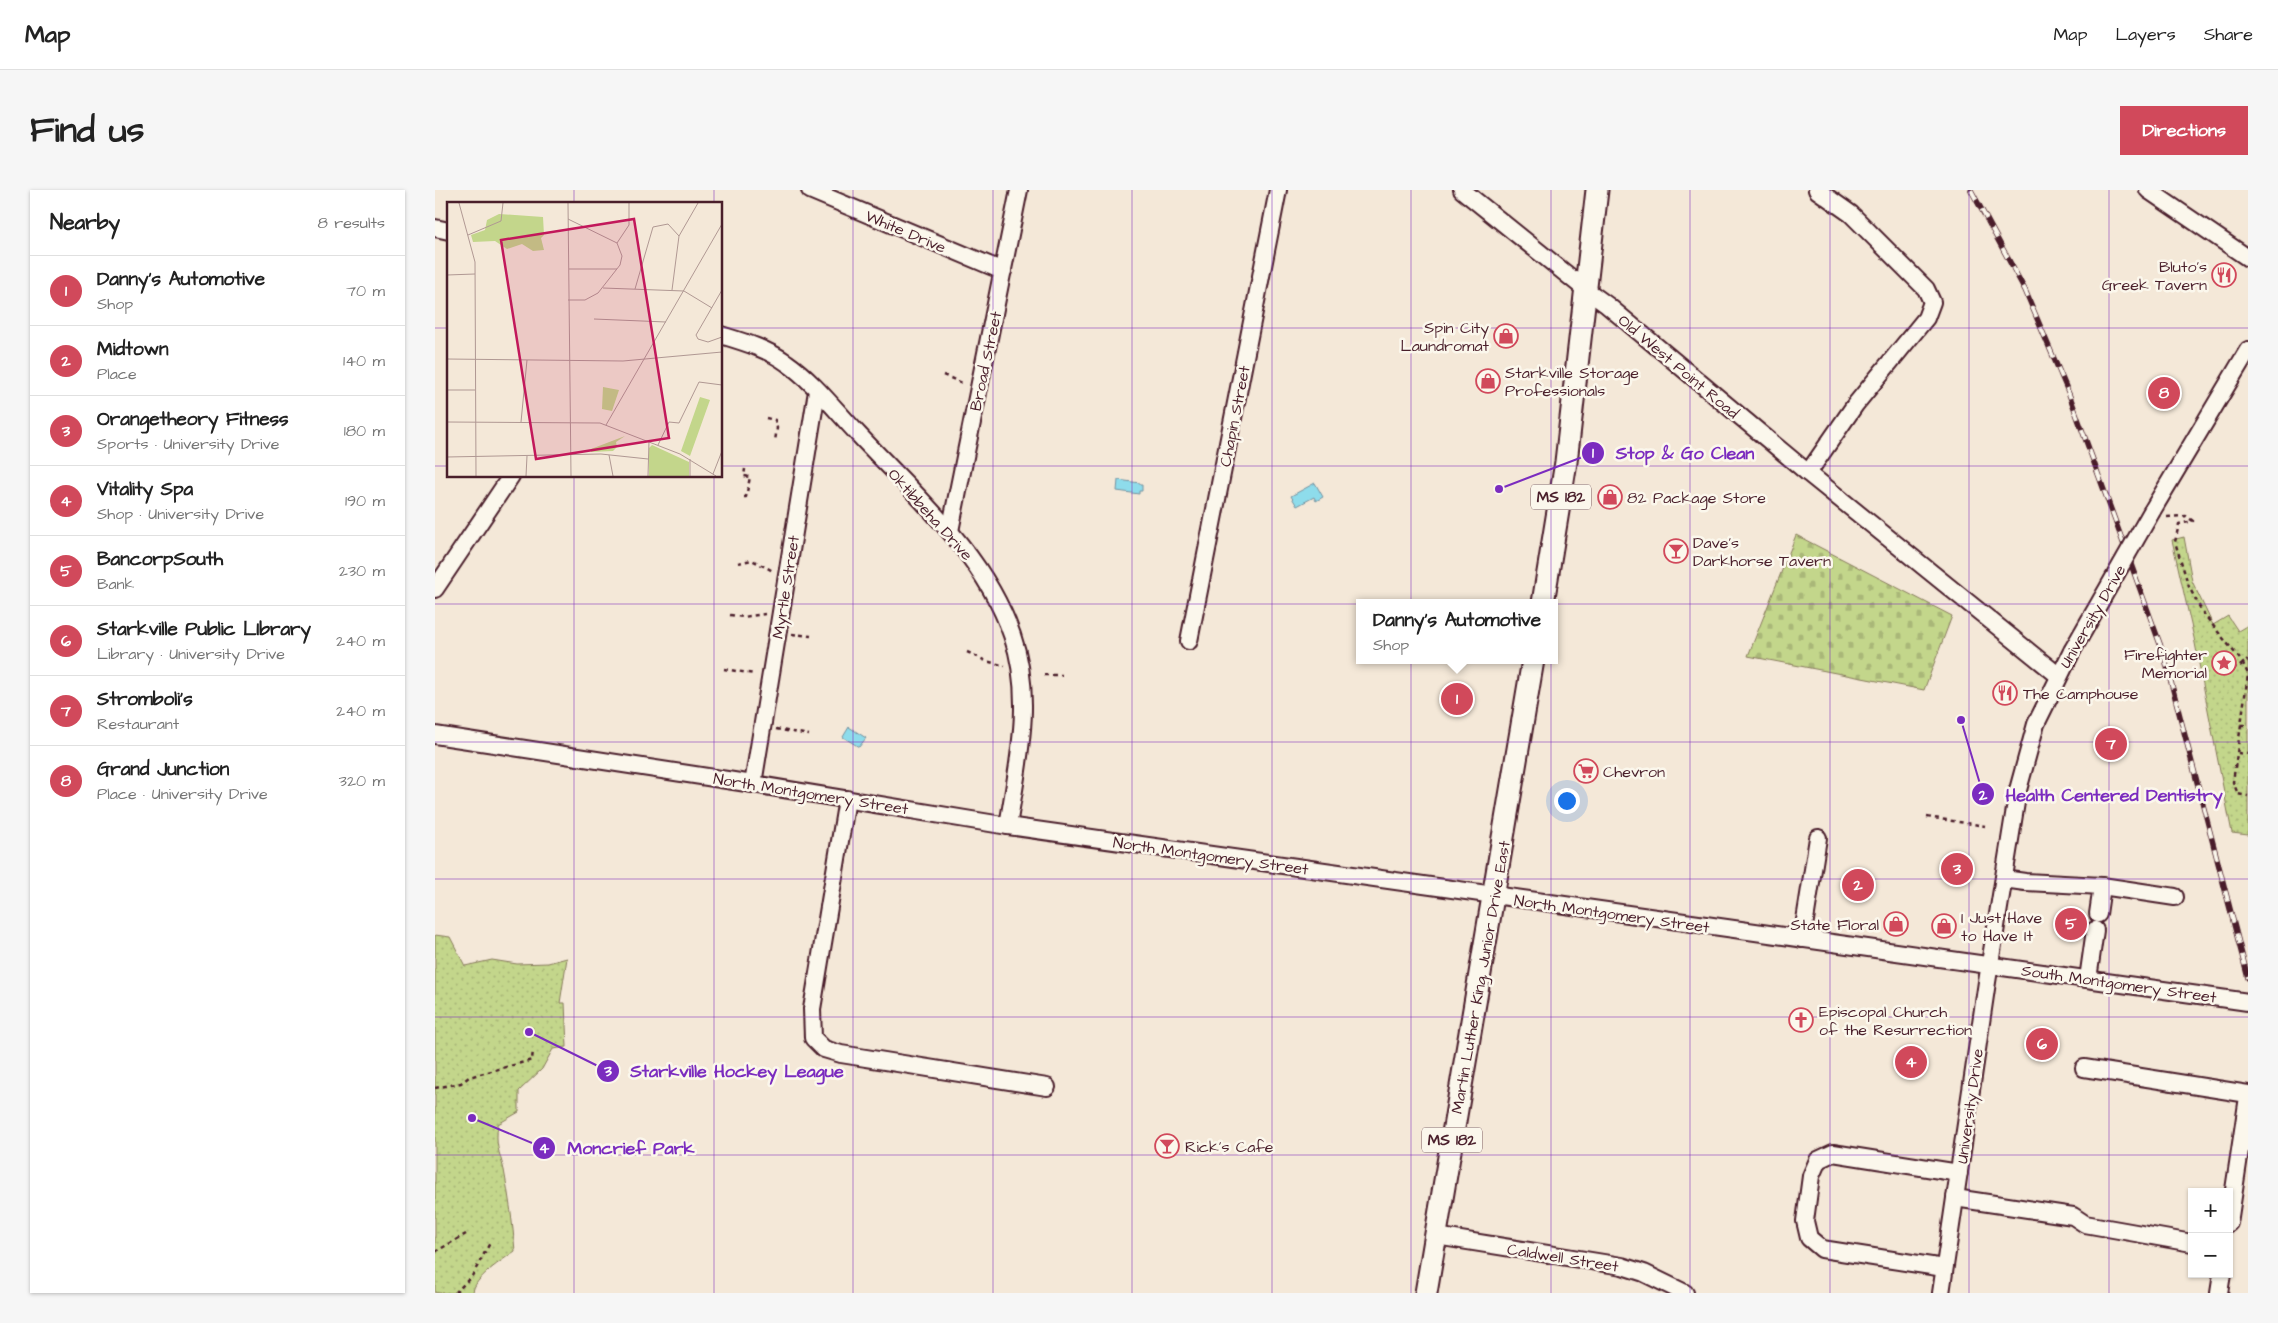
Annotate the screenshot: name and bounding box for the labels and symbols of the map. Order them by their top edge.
inset map [447,202,723,478]
street label: White Drive [862,205,950,259]
place label: Bluto's Greek Tavern [2102,256,2207,296]
restaurant icon: Bluto's Greek Tavern [2211,262,2237,288]
street label: Broad Street [965,309,1007,413]
street label: Old West Point Road [1613,310,1744,424]
place label: Spin City Laundromat [1401,317,1490,357]
shop icon: Spin City Laundromat [1493,323,1519,349]
place label: Starkville Storage Professionals [1505,362,1639,402]
street label: Chapin Street [1214,363,1256,469]
shop icon: Starkville Storage Professionals [1475,368,1501,394]
pin: 8 [2148,374,2180,412]
callout: Stop & Go Clean [1580,436,1764,469]
text: Stop & Go Clean [1615,441,1754,466]
text: 1 [1592,443,1594,464]
street label: Oktibbeha Drive [883,464,978,566]
road number: MS 182 [1531,484,1591,510]
shop icon: 82 Package Store [1597,484,1623,510]
place label: 82 Package Store [1627,487,1766,510]
place label: Dave's Darkhorse Tavern [1693,532,1831,572]
street label: Myrtle Street [767,533,806,641]
bar icon: Dave's Darkhorse Tavern [1663,538,1689,564]
street label: University Drive [2054,561,2132,673]
place label: Firefighter Memorial [2124,644,2207,684]
place icon: Firefighter Memorial [2211,650,2237,676]
pin: 1 [1441,680,1473,718]
restaurant icon: The Camphouse [1992,680,2018,706]
place label: The Camphouse [2023,683,2139,705]
pin: 7 [2095,725,2127,763]
supermarket icon: Chevron [1573,758,1599,784]
place label: Chevron [1603,761,1665,783]
street label: North Montgomery Street [712,768,910,821]
callout: Health Centered Dentistry [1971,778,2233,811]
text: Health Centered Dentistry [2005,783,2223,809]
text: 2 [1978,785,1988,806]
your location [1554,788,1580,814]
street label: North Montgomery Street [1112,831,1311,882]
street label: Martin Luther King, Junior Drive East [1446,838,1517,1116]
pin: 3 [1941,850,1973,888]
pin: 2 [1842,866,1874,904]
street label: North Montgomery Street [1513,889,1712,940]
pin: 5 [2055,905,2087,943]
place label: I Just Have to Have It [1961,907,2042,947]
shop icon: State Floral [1883,911,1909,937]
shop icon: I Just Have to Have It [1931,913,1957,939]
place label: State Floral [1791,914,1879,936]
street label: South Montgomery Street [2020,959,2218,1010]
place label: Episcopal Church of the Resurrection [1819,1001,1972,1041]
church icon: Episcopal Church of the Resurrection [1788,1007,1814,1033]
pin: 6 [2026,1025,2058,1063]
pin: 4 [1895,1043,1927,1081]
street label: University Drive [1951,1047,1990,1165]
callout: Starkville Hockey League [596,1054,854,1087]
text: Starkville Hockey League [629,1059,844,1085]
text: 3 [603,1061,612,1082]
road number: MS 182 [1422,1128,1482,1152]
callout: Moncrief Park [532,1131,704,1164]
bar icon: Rick's Cafe [1154,1133,1180,1159]
text: Moncrief Park [567,1136,696,1161]
place label: Rick's Cafe [1185,1136,1274,1158]
text: 4 [539,1138,550,1159]
street label: Caldwell Street [1506,1238,1621,1278]

